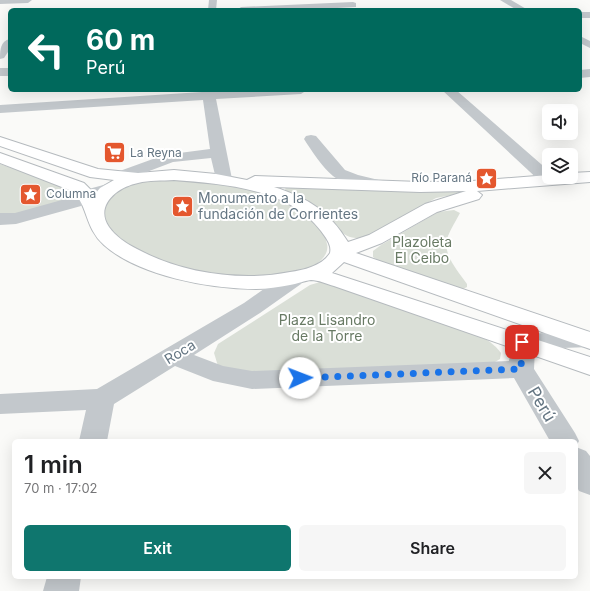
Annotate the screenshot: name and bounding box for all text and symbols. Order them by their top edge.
text: 60 m [86,23,155,57]
icon: left [20,24,72,76]
text: Perú [86,57,125,78]
map controls [542,104,578,184]
button: sound [542,104,578,140]
supermarket icon: La Reyna [101,140,127,166]
place label: La Reyna [130,145,182,160]
button: layers [542,148,578,184]
place icon: Río Paraná [474,165,500,191]
place label: Río Paraná [411,170,472,185]
place icon: Columna [18,181,44,207]
place label: Columna [46,186,96,201]
place label: Monumento a la fundación de Corrientes [198,189,358,222]
place icon: Monumento a la fundación de Corrientes [170,193,196,219]
park label: Plazoleta El Ceibo [392,233,452,266]
park label: Plaza Lisandro de la Torre [279,311,375,344]
pin [505,325,539,359]
icon: arrive [511,331,533,353]
street label: Roca [161,336,198,367]
position arrow [279,357,321,399]
street label: Perú [524,383,560,425]
text: 1 min [24,450,83,479]
button: close [524,452,566,494]
text: 70 m · 17:02 [24,480,98,496]
button: Exit [24,525,291,571]
button: Share [299,525,566,571]

